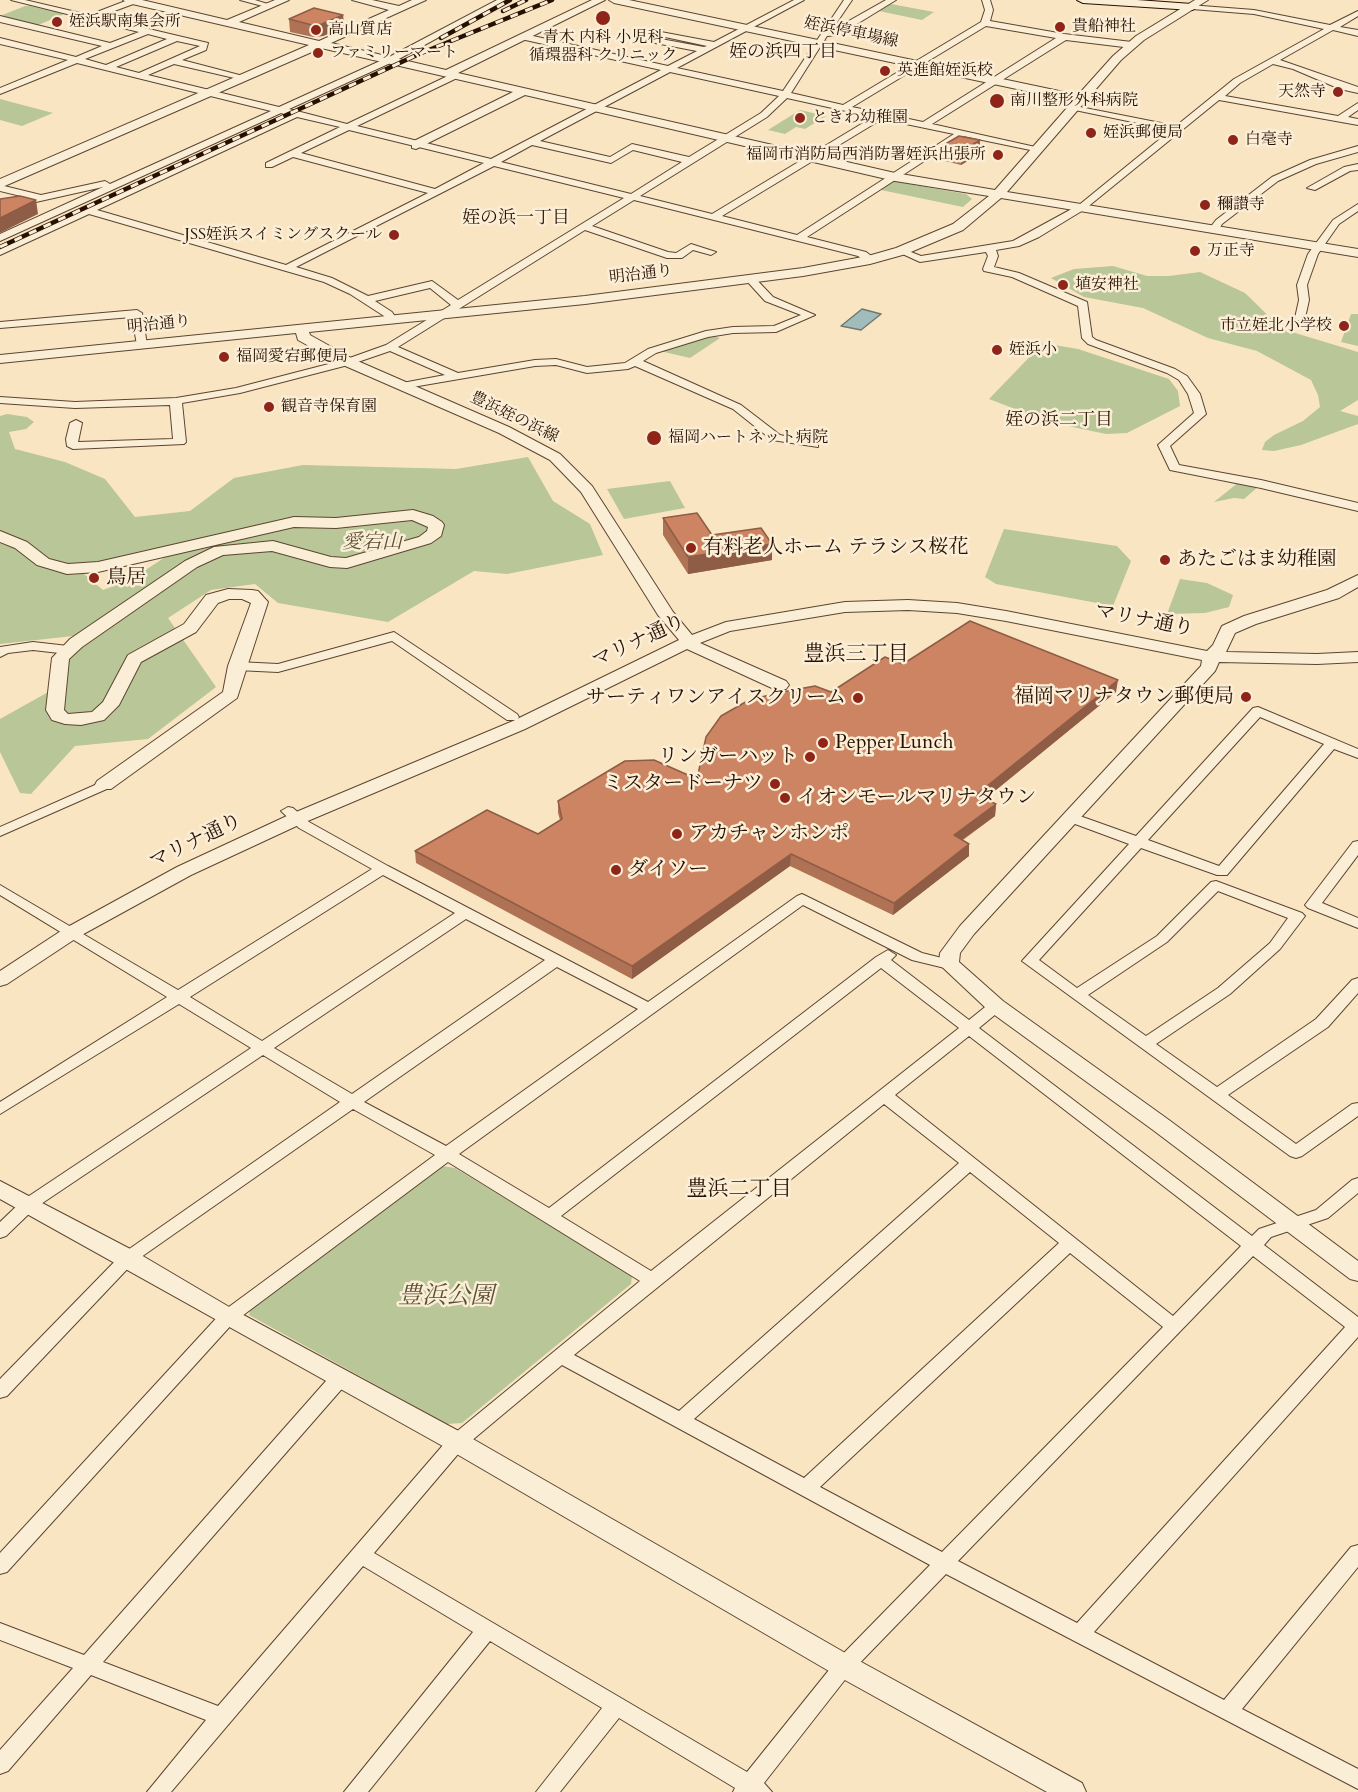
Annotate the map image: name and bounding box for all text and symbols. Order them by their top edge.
marker: 青木 内科 小児科 循環器科 クリニック [594,9,612,27]
place label: 姪浜駅南集会所 [69,12,181,32]
street label: 姪浜停車場線 [802,14,900,52]
marker: 姪浜駅南集会所 [50,15,64,29]
place label: 貴船神社 [1072,17,1136,37]
place label: 高山質店 [328,20,392,40]
marker: 貴船神社 [1053,20,1067,34]
marker: 高山質店 [309,23,323,37]
place label: 青木 内科 小児科 循環器科 クリニック [529,28,677,66]
district label: 姪の浜四丁目 [729,42,837,64]
place label: ファミリーマート [330,43,458,63]
marker: ファミリーマート [311,46,325,60]
place label: 英進館姪浜校 [897,61,993,81]
marker: 英進館姪浜校 [878,64,892,78]
place label: 天然寺 [1278,82,1326,102]
marker: 天然寺 [1331,85,1345,99]
place label: 南川整形外科病院 [1010,91,1138,111]
marker: 南川整形外科病院 [988,92,1006,110]
place label: ときわ幼稚園 [812,108,908,128]
marker: ときわ幼稚園 [793,111,807,125]
place label: 姪浜郵便局 [1103,123,1183,143]
marker: 姪浜郵便局 [1084,126,1098,140]
place label: 白毫寺 [1245,130,1293,150]
marker: 白毫寺 [1226,133,1240,147]
place label: 福岡市消防局西消防署姪浜出張所 [746,145,986,165]
marker: 福岡市消防局西消防署姪浜出張所 [991,148,1005,162]
place label: 穪讃寺 [1217,195,1265,215]
marker: 穪讃寺 [1198,198,1212,212]
district label: 姪の浜一丁目 [462,208,570,230]
place label: JSS姪浜スイミングスクール [185,225,382,245]
marker: JSS姪浜スイミングスクール [387,228,401,242]
place label: 万正寺 [1207,241,1255,261]
marker: 万正寺 [1188,244,1202,258]
street label: 明治通り [608,262,674,288]
place label: 埴安神社 [1075,275,1139,295]
marker: 埴安神社 [1056,278,1070,292]
street label: 明治通り [126,312,192,338]
place label: 市立姪北小学校 [1220,316,1332,336]
marker: 市立姪北小学校 [1337,319,1351,333]
place label: 姪浜小 [1009,340,1057,360]
marker: 姪浜小 [990,343,1004,357]
place label: 福岡愛宕郵便局 [236,347,348,367]
marker: 福岡愛宕郵便局 [217,350,231,364]
street label: 豊浜姪の浜線 [467,388,561,448]
place label: 観音寺保育園 [281,397,377,417]
marker: 観音寺保育園 [262,400,276,414]
district label: 姪の浜二丁目 [1005,410,1113,432]
place label: 福岡ハートネット病院 [668,428,828,448]
marker: 福岡ハートネット病院 [645,429,663,447]
park label: 愛宕山 [342,531,402,555]
place label: 有料老人ホーム テラシス桜花 [703,536,968,560]
marker: 有料老人ホーム テラシス桜花 [684,541,698,555]
place label: あたごはま幼稚園 [1177,548,1337,572]
marker: あたごはま幼稚園 [1158,553,1172,567]
place label: 鳥居 [106,566,146,590]
marker: 鳥居 [87,571,101,585]
street label: マリナ通り [1093,600,1195,642]
street label: マリナ通り [589,610,689,674]
district label: 豊浜三丁目 [804,642,908,668]
place label: 福岡マリナタウン郵便局 [1014,685,1234,709]
place label: サーティワンアイスクリーム [586,686,846,710]
marker: 福岡マリナタウン郵便局 [1239,690,1253,704]
marker: サーティワンアイスクリーム [851,691,865,705]
place label: Pepper Lunch [835,731,953,755]
marker: Pepper Lunch [816,736,830,750]
place label: リンガーハット [658,745,798,769]
marker: リンガーハット [803,750,817,764]
place label: ミスタードーナツ [603,772,763,796]
marker: ミスタードーナツ [768,777,782,791]
place label: イオンモールマリナタウン [797,786,1036,810]
marker: イオンモールマリナタウン [778,791,792,805]
street label: マリナ通り [146,809,246,875]
place label: アカチャンホンポ [689,822,849,846]
marker: アカチャンホンポ [670,827,684,841]
place label: ダイソー [628,858,708,882]
marker: ダイソー [609,863,623,877]
district label: 豊浜二丁目 [687,1177,791,1203]
park label: 豊浜公園 [398,1283,494,1311]

